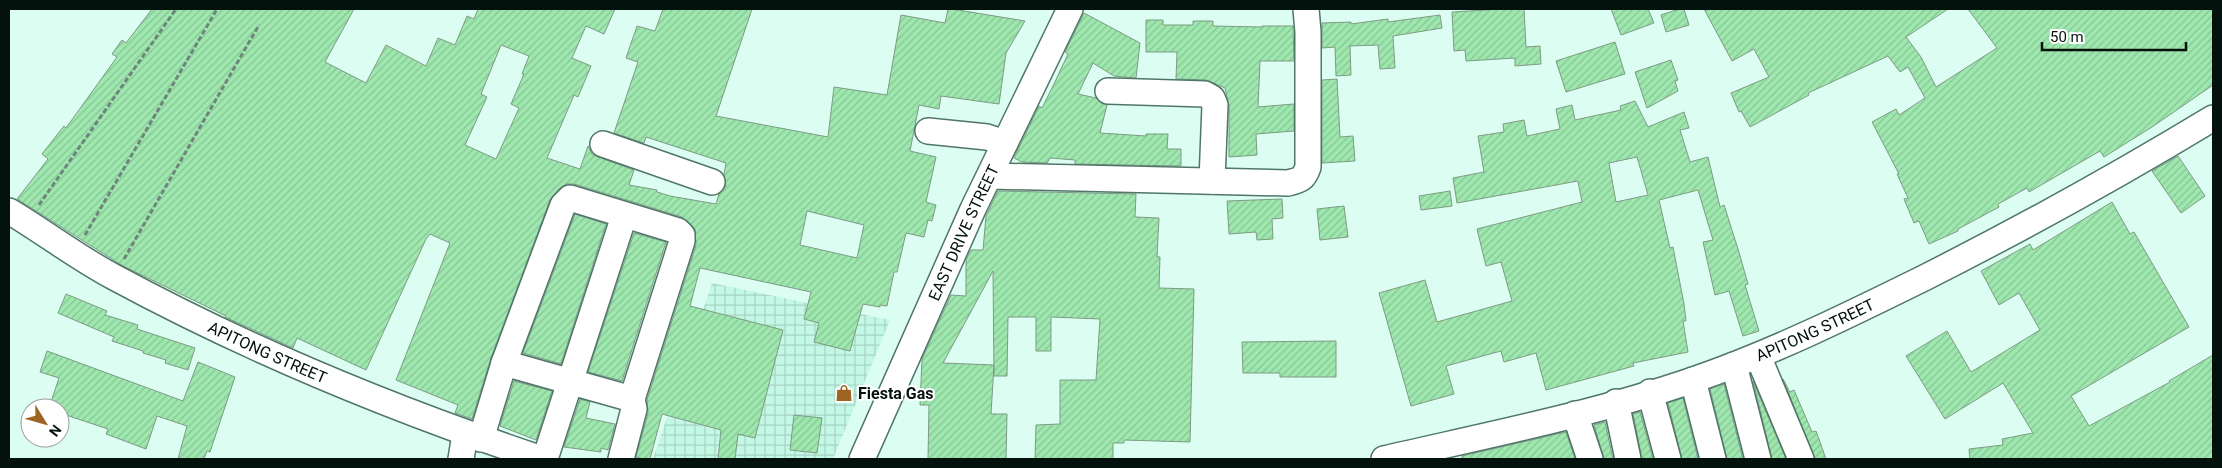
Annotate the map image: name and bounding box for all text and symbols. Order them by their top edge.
scale bar [2042,20,2186,52]
text: 50 m [2050,28,2084,46]
street label: EAST DRIVE STREET [925,162,1003,304]
street label: APITONG STREET [1753,295,1878,365]
street label: APITONG STREET [205,317,330,388]
shop icon: Fiesta Gas [834,383,854,403]
place label: Fiesta Gas [858,384,934,403]
north arrow [20,398,70,448]
text: N [46,422,65,440]

